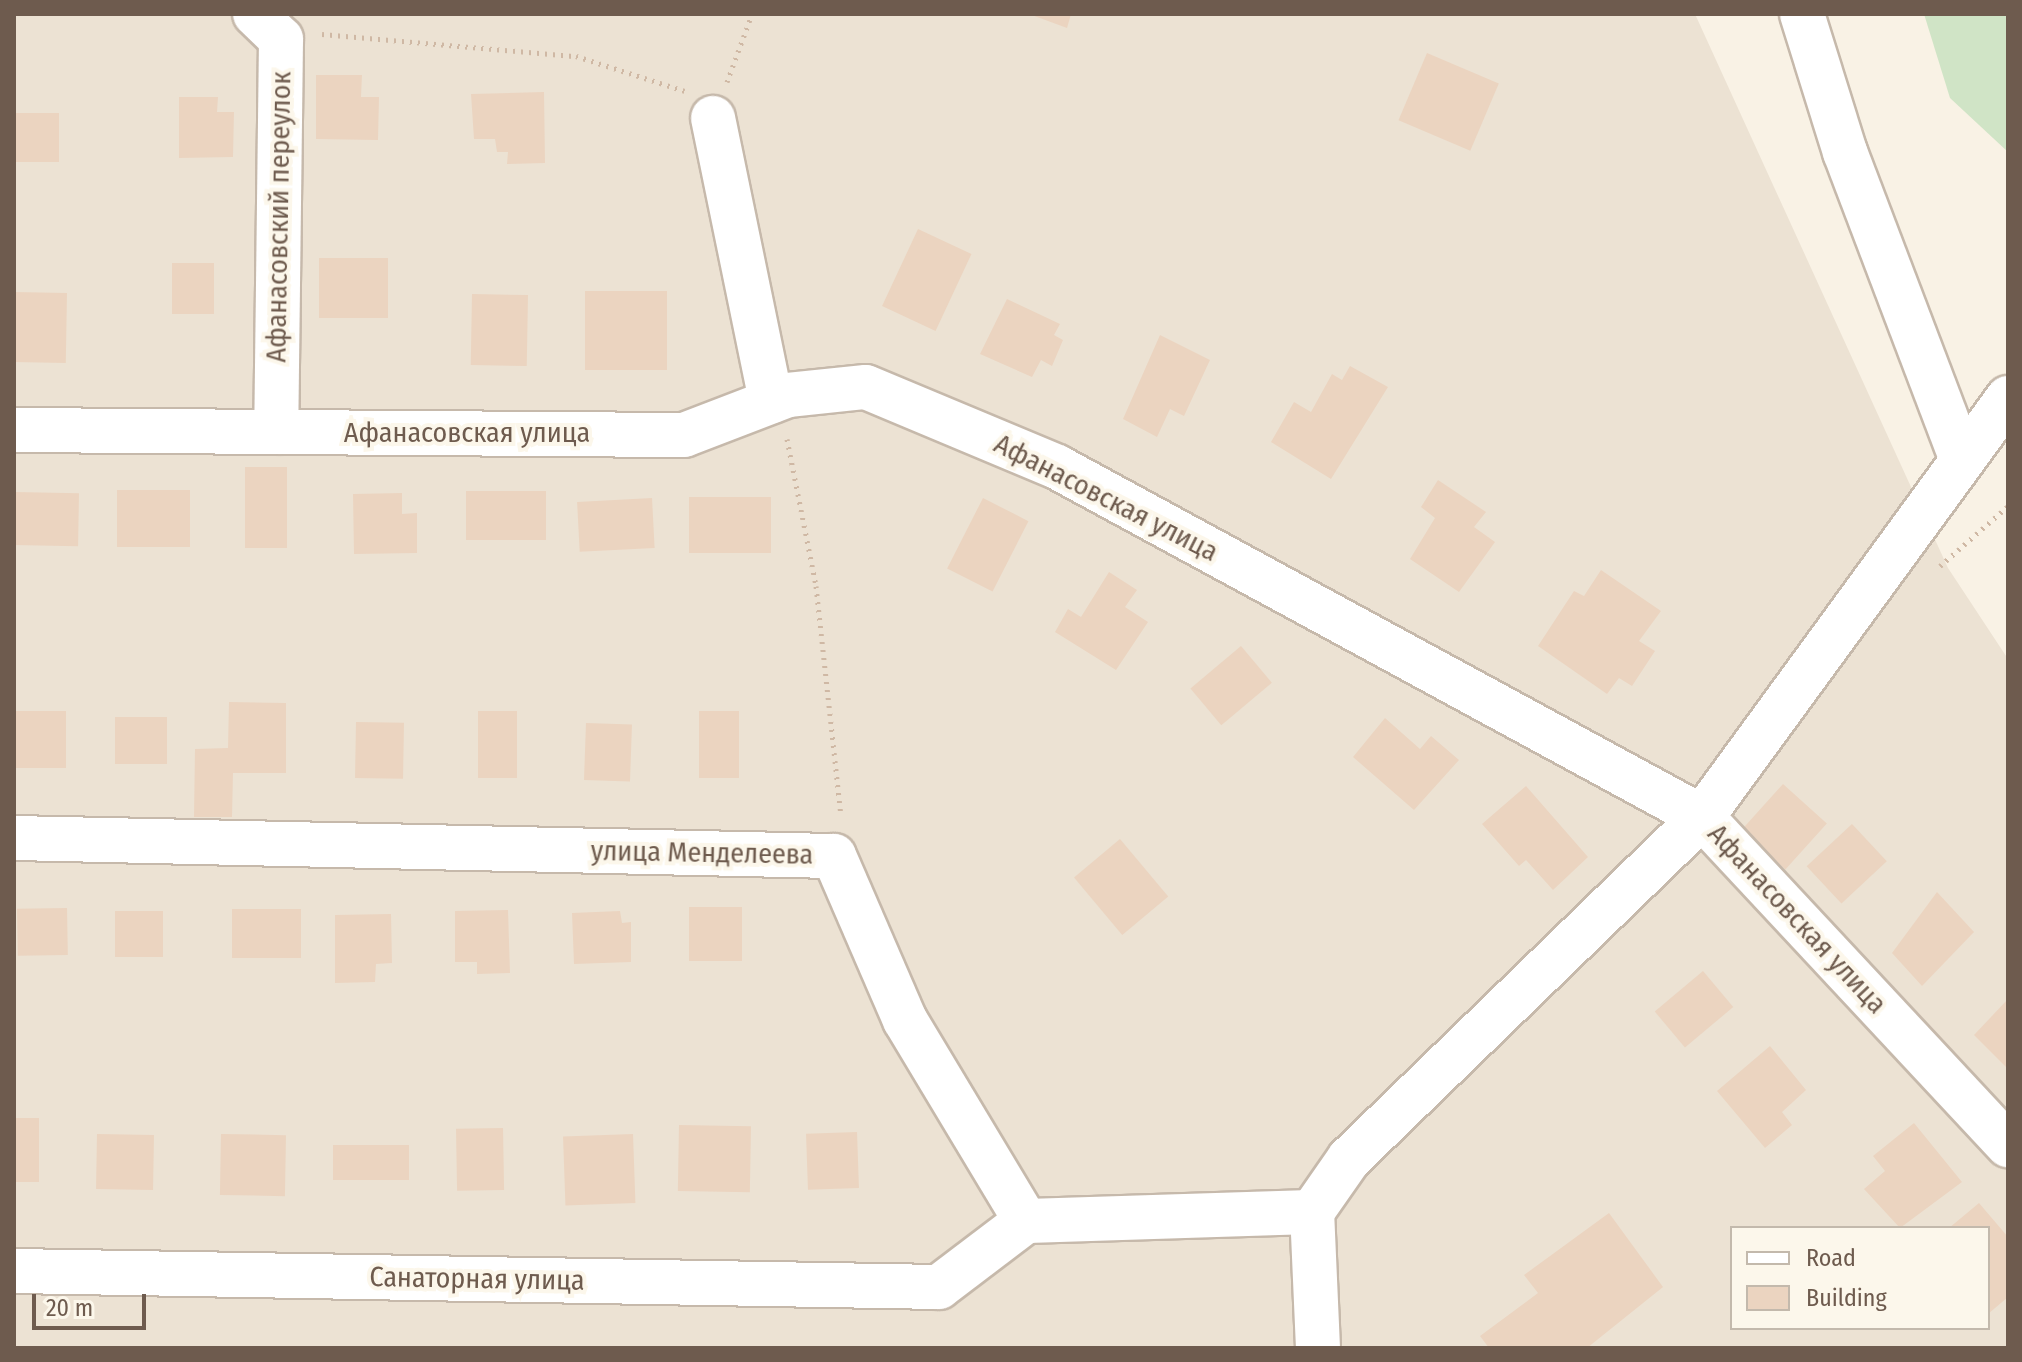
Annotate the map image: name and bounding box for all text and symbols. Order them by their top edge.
street label: Афанасовский переулок [260,71,298,363]
street label: Афанасовская улица [344,416,590,450]
street label: Афанасовская улица [989,427,1223,569]
street label: Афанасовская улица [1701,817,1893,1021]
street label: улица Менделеева [590,834,814,872]
legend [1730,1226,1990,1330]
text: Road [1806,1244,1856,1272]
street label: Санаторная улица [369,1260,585,1298]
scale bar [36,1278,150,1328]
text: Building [1806,1284,1887,1312]
text: 20 m [46,1294,93,1322]

